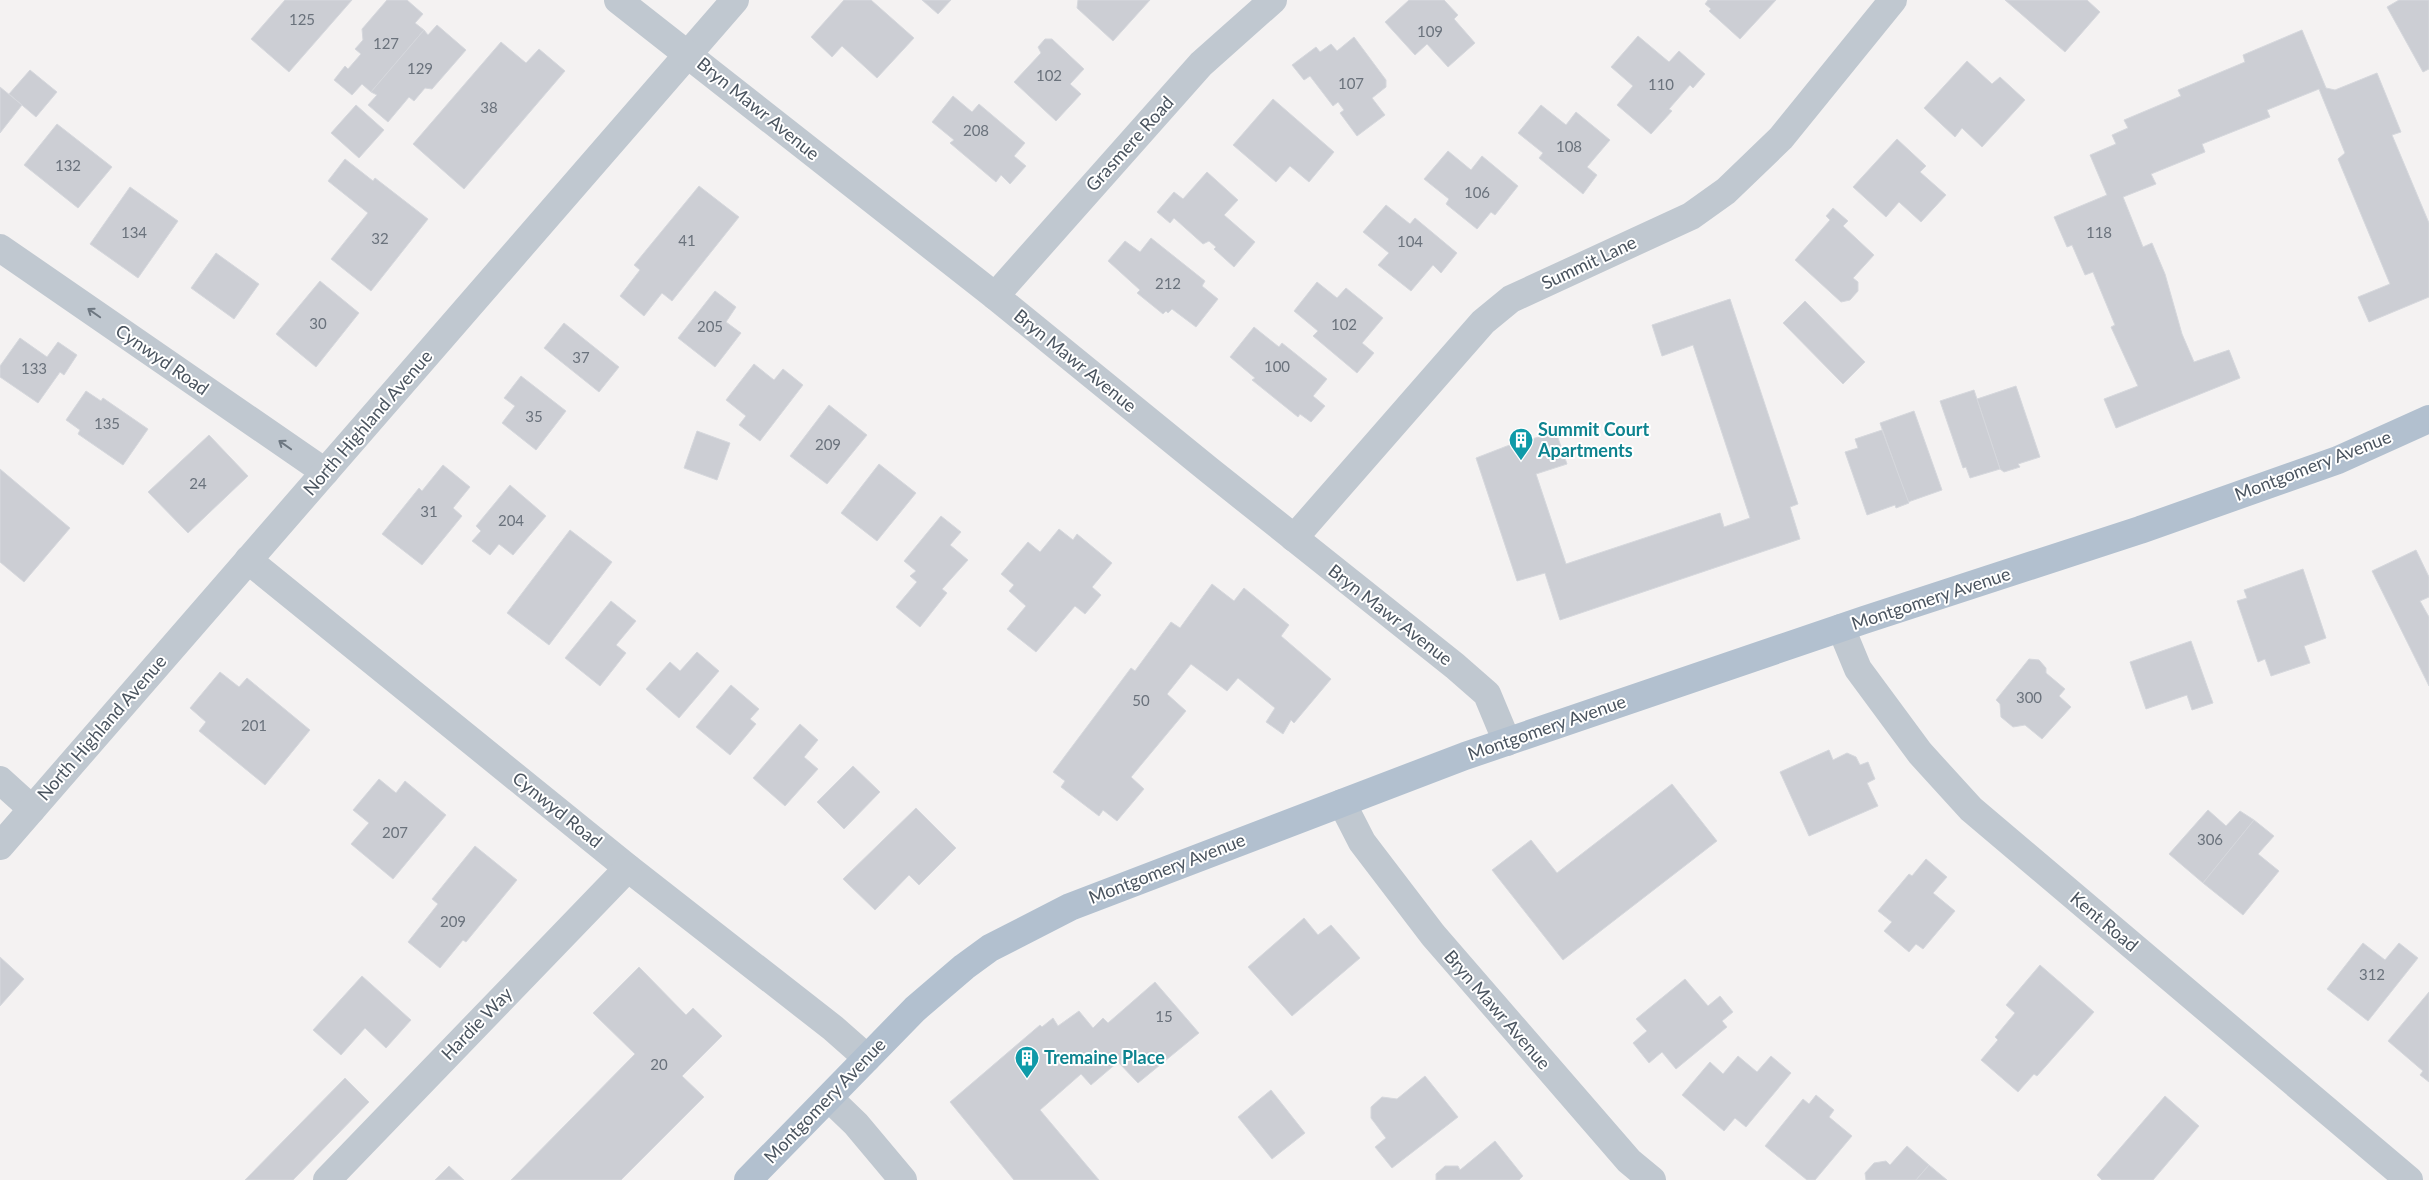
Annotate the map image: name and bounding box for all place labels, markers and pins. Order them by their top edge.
place label: Summit Court Apartments [1537,418,1650,461]
building icon: Summit Court Apartments [1508,427,1534,461]
building icon: Tremaine Place [1014,1045,1040,1079]
place label: Tremaine Place [1044,1046,1165,1068]

